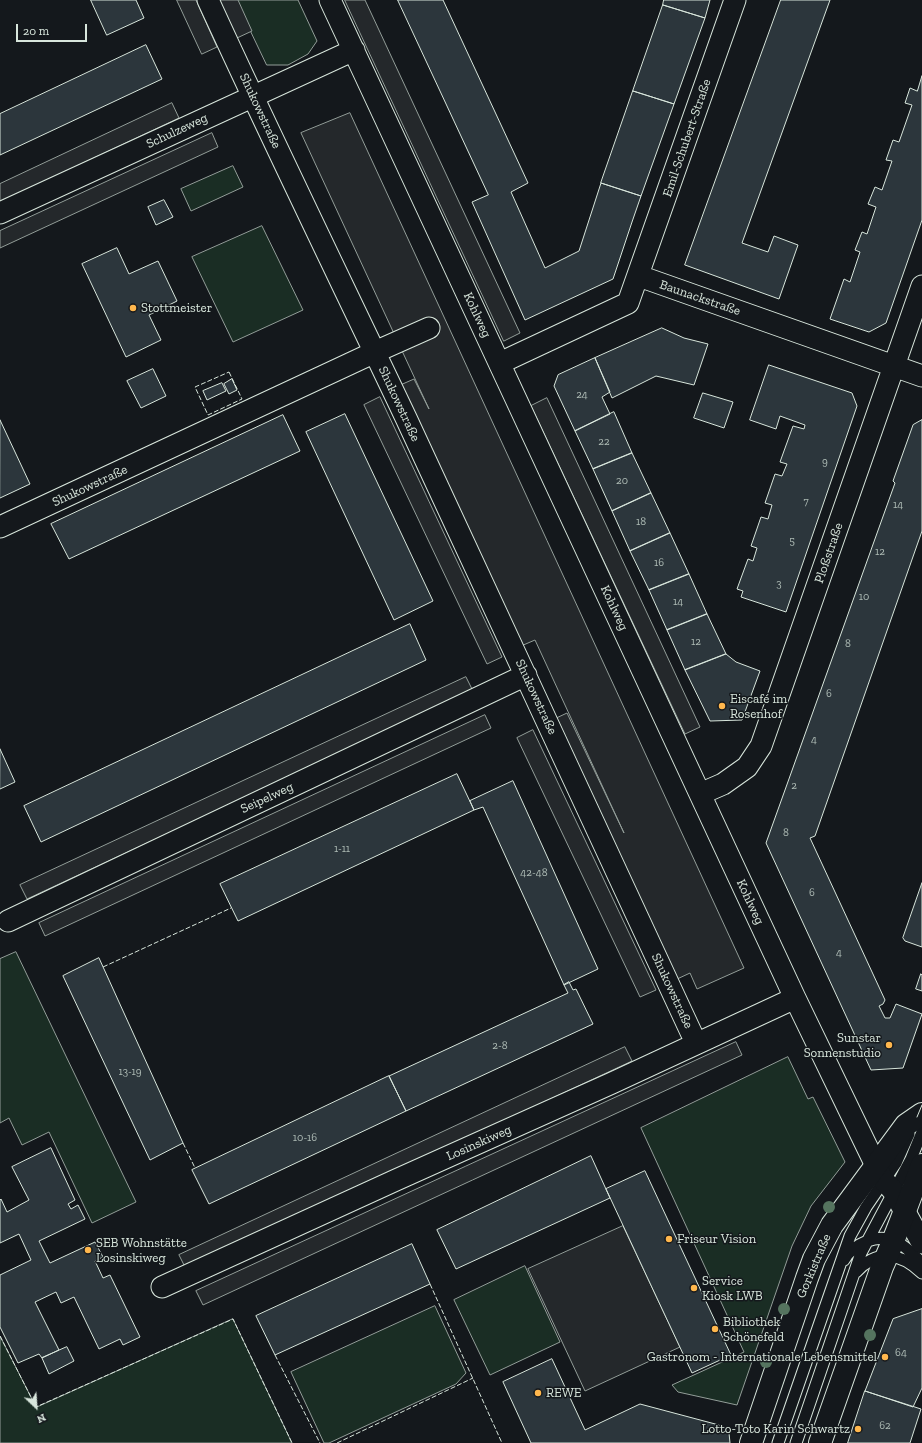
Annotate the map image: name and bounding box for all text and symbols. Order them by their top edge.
scale bar [18,16,89,42]
text: 20 m [23,24,49,38]
street label: Shukowstraße [236,71,284,151]
street label: Emil-Schubert-Straße [659,77,715,199]
street label: Schulzeweg [144,110,210,152]
street label: Baunackstraße [657,277,743,319]
street label: Kohlweg [460,290,494,340]
place label: Stottmeister [141,300,212,316]
marker: Stottmeister [128,303,138,313]
street label: Shukowstraße [375,364,423,444]
house number: 24 [576,388,588,402]
house number: 22 [598,435,610,449]
house number: 9 [822,455,828,469]
street label: Shukowstraße [50,462,130,510]
house number: 20 [616,474,628,488]
house number: 7 [803,495,809,509]
house number: 14 [893,498,903,512]
house number: 18 [636,515,646,529]
street label: Ploßstraße [811,521,847,585]
house number: 5 [789,534,795,548]
house number: 12 [875,545,885,559]
house number: 16 [654,556,664,570]
house number: 3 [776,577,782,591]
street label: Kohlweg [597,583,631,633]
house number: 10 [859,590,869,604]
house number: 14 [673,595,683,609]
house number: 12 [691,635,701,649]
house number: 8 [845,637,851,651]
street label: Shukowstraße [512,657,560,737]
house number: 6 [826,687,832,701]
place label: Eiscafé im Rosenhof [730,691,787,722]
marker: Eiscafé im Rosenhof [717,701,727,711]
house number: 4 [811,733,817,747]
street label: Seipelweg [238,779,296,817]
house number: 2 [791,779,797,793]
house number: 8 [783,826,789,840]
house number: 1-11 [334,842,350,856]
house number: 42-48 [520,866,548,880]
street label: Kohlweg [733,877,767,927]
house number: 6 [809,886,815,900]
house number: 4 [836,946,842,960]
street label: Shukowstraße [648,951,696,1031]
place label: Sunstar Sonnenstudio [804,1030,881,1061]
house number: 2-8 [492,1039,508,1053]
marker: Sunstar Sonnenstudio [884,1040,894,1050]
house number: 13-19 [118,1065,142,1079]
street label: Losinskiweg [444,1122,514,1164]
house number: 10-16 [293,1131,317,1145]
place label: Friseur Vision [677,1231,756,1247]
street label: Gorkistraße [793,1232,835,1300]
marker: Friseur Vision [664,1234,674,1244]
place label: SEB Wohnstätte Losinskiweg [96,1235,187,1266]
marker: SEB Wohnstätte Losinskiweg [83,1245,93,1255]
place label: Service Kiosk LWB [702,1273,763,1304]
marker: Service Kiosk LWB [689,1283,699,1293]
place label: Bibliothek Schönefeld [723,1314,784,1345]
marker: Bibliothek Schönefeld [710,1324,720,1334]
house number: 64 [895,1346,907,1360]
place label: Gastronom - Internationale Lebensmittel [647,1349,877,1365]
marker: Gastronom - Internationale Lebensmittel [880,1352,890,1362]
place label: REWE [546,1385,581,1401]
north arrow [16,1387,56,1427]
marker: REWE [533,1388,543,1398]
text: N [35,1411,48,1426]
house number: 62 [879,1419,891,1433]
place label: Lotto-Toto Karin Schwartz [701,1421,850,1437]
marker: Lotto-Toto Karin Schwartz [853,1424,863,1434]

